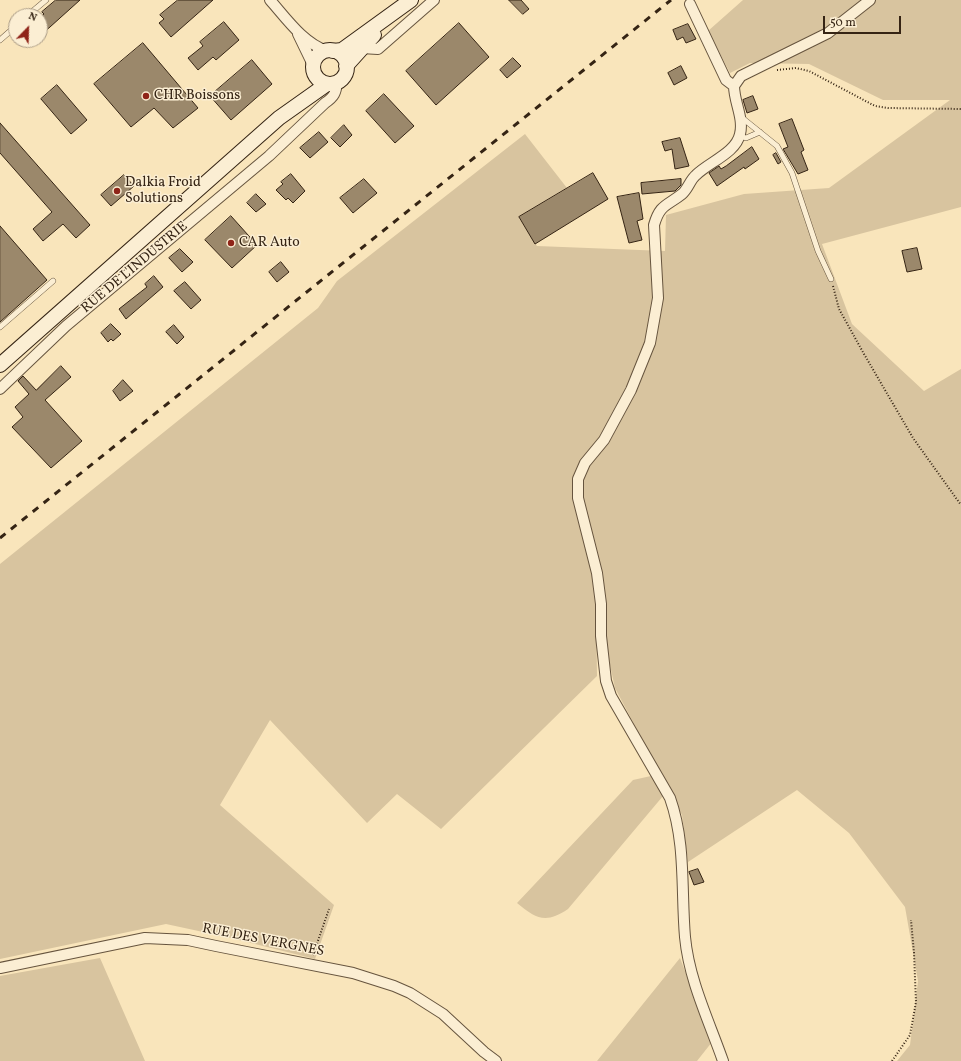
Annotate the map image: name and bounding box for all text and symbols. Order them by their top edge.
north arrow [8,8,48,48]
scale bar [825,8,903,34]
text: N [26,9,39,26]
text: 50 m [830,15,856,31]
place label: CHR Boissons [154,88,240,104]
marker: CHR Boissons [141,91,151,101]
place label: Dalkia Froid Solutions [125,175,201,208]
marker: Dalkia Froid Solutions [112,186,122,196]
street label: RUE DE L'INDUSTRIE [78,219,192,317]
place label: CAR Auto [239,235,300,251]
marker: CAR Auto [226,238,236,248]
street label: RUE DES VERGNES [201,921,325,961]

